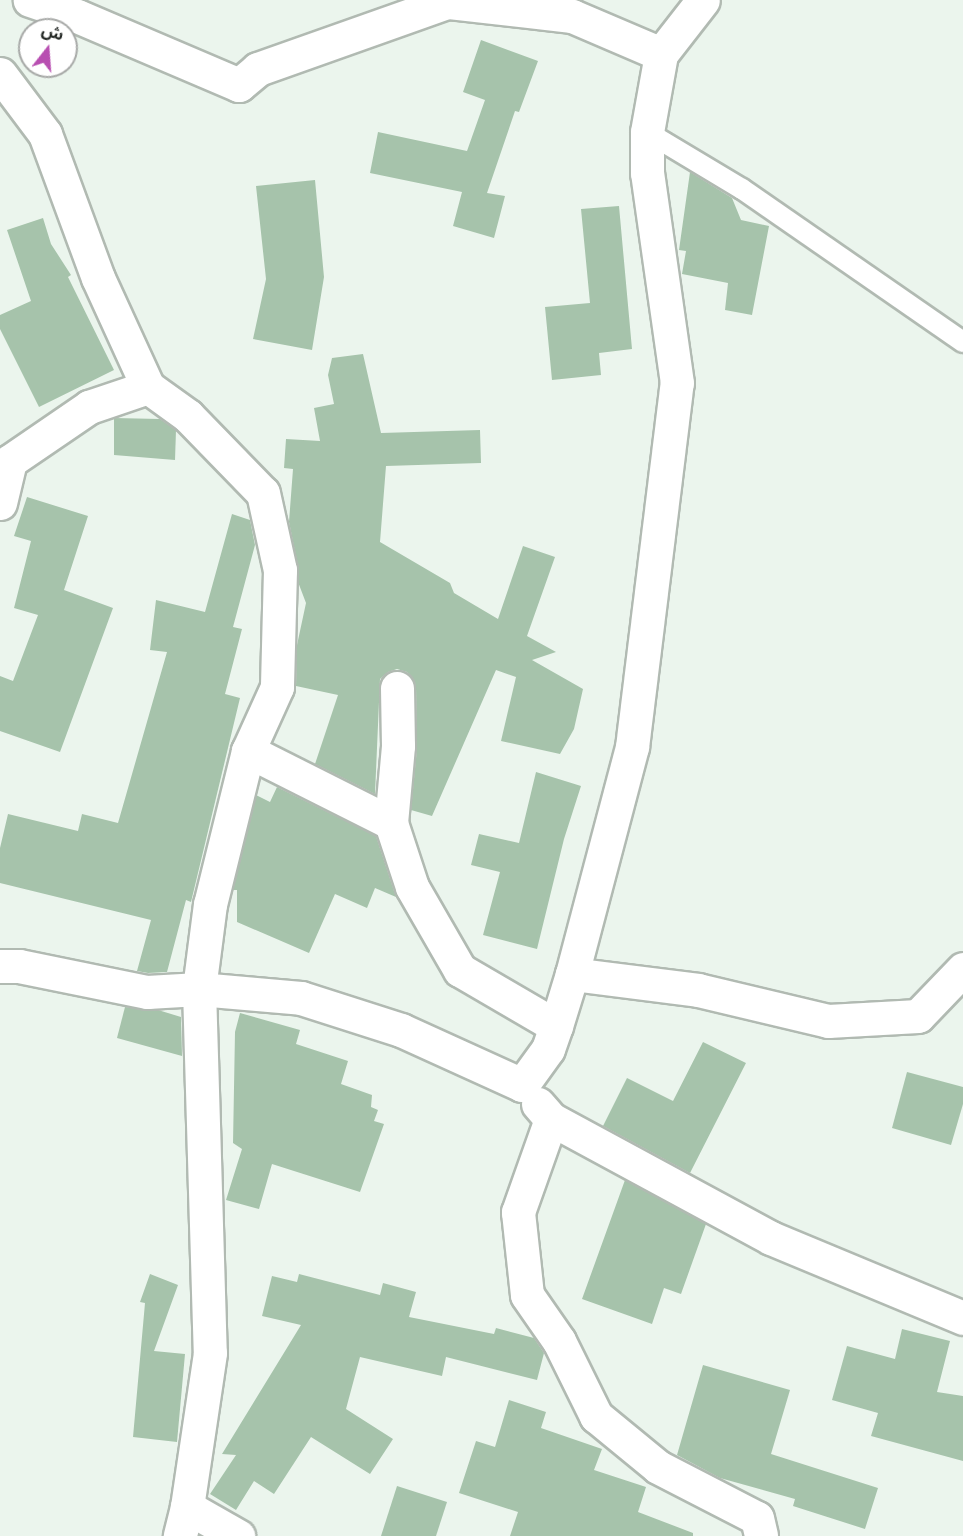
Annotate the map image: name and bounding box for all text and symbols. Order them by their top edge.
north arrow [18,18,78,78]
text: ش [40,21,66,44]

